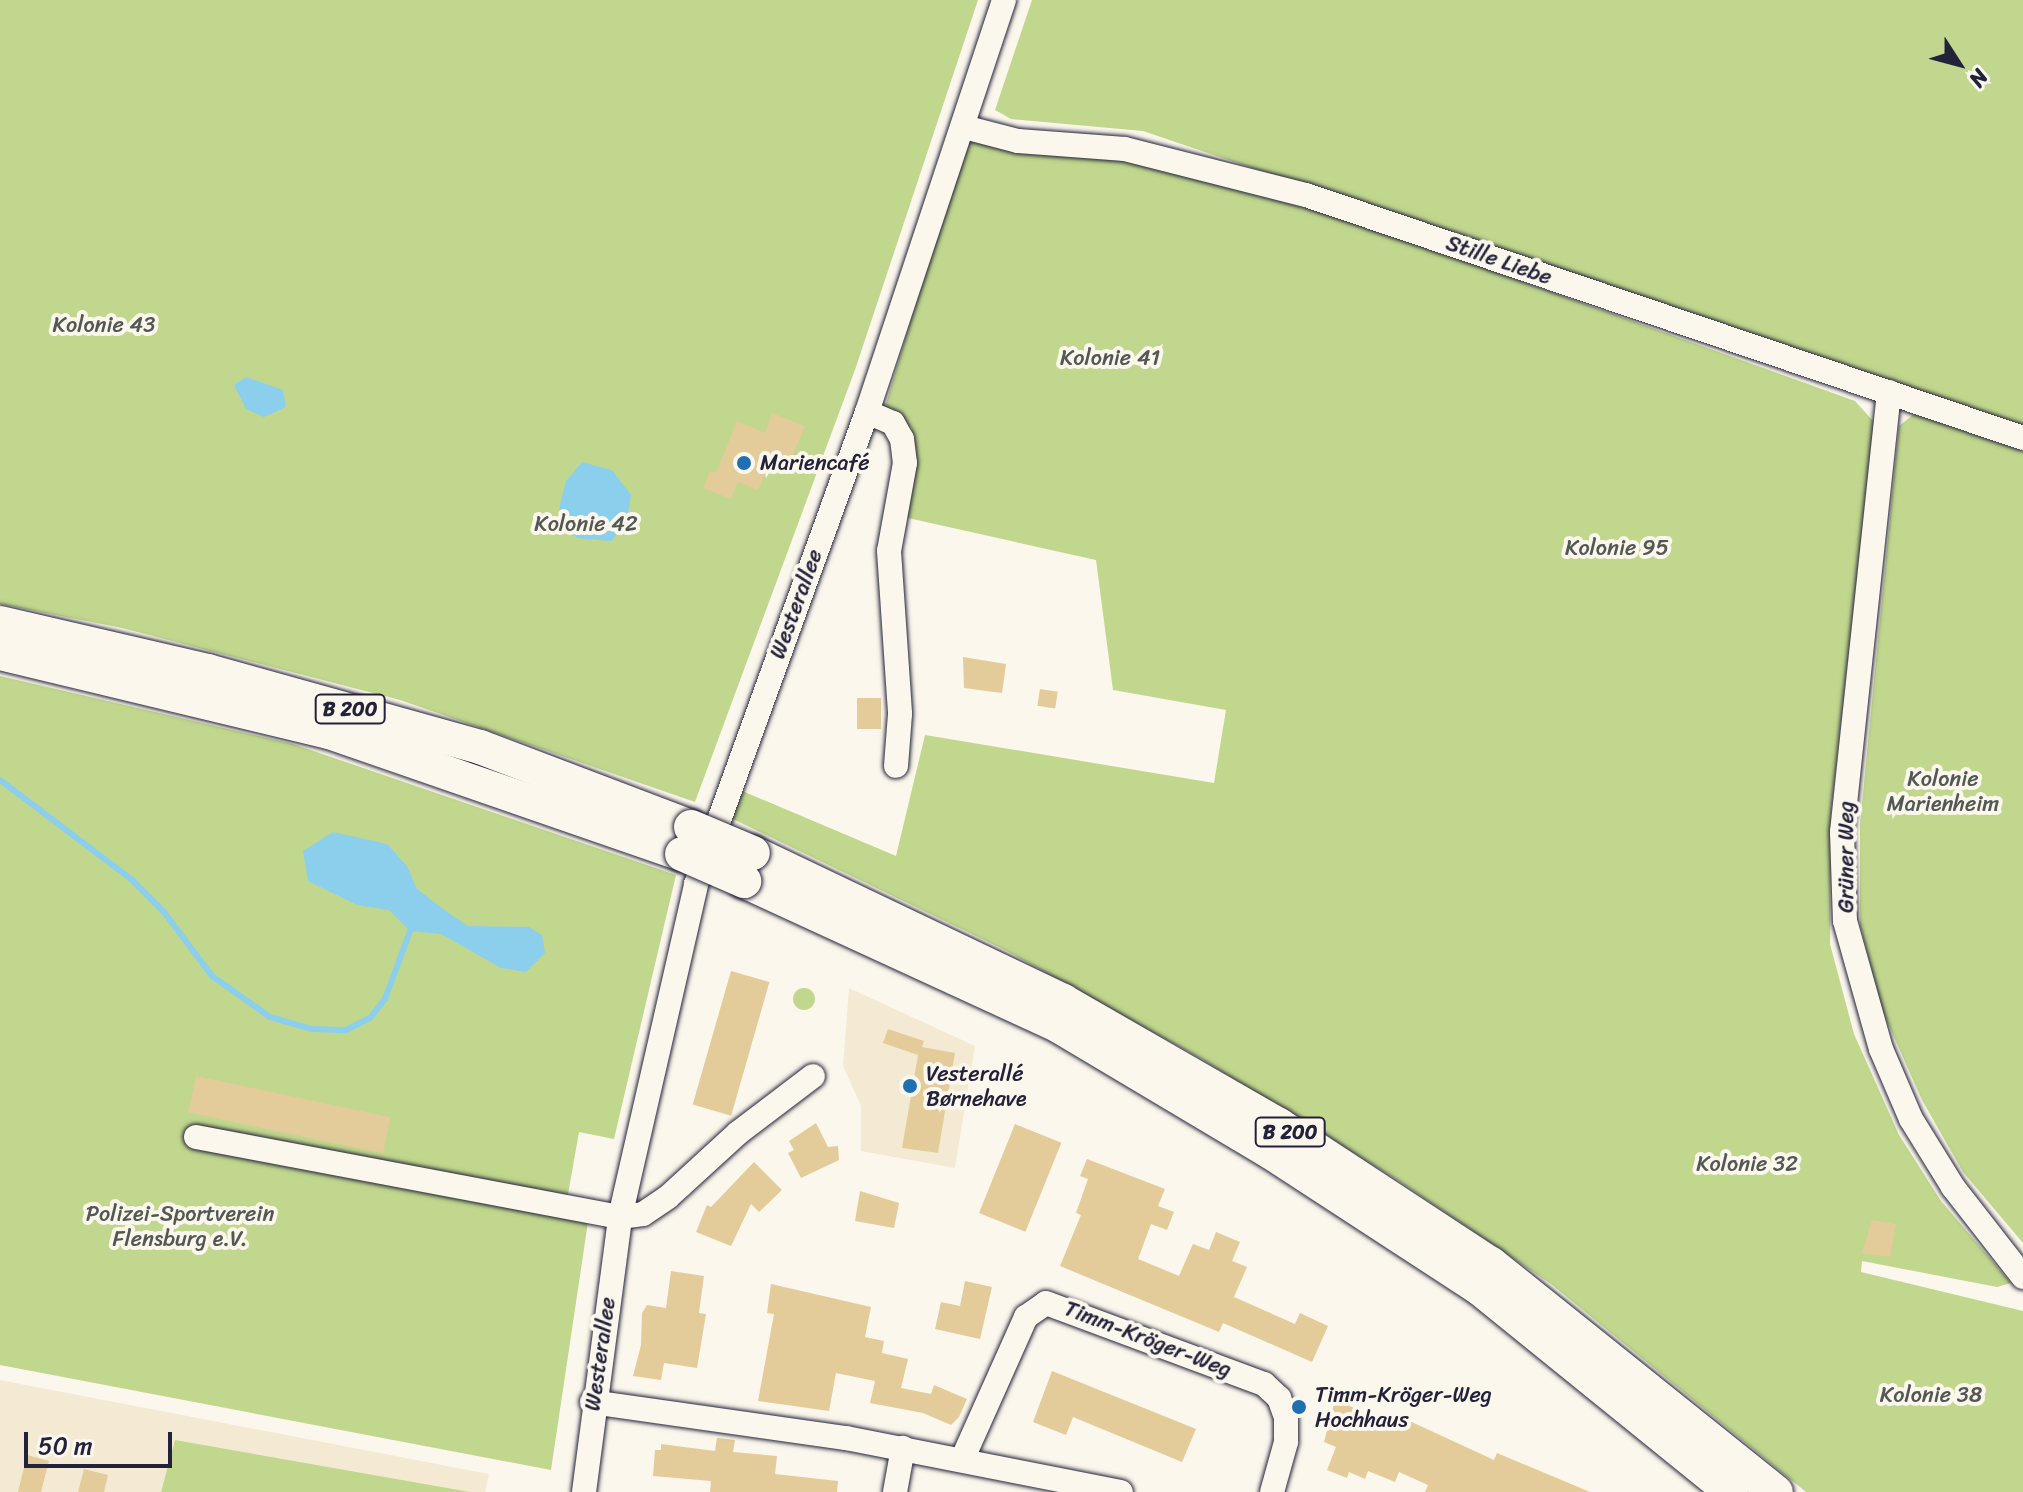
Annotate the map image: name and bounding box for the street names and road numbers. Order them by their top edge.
street label: Stille Liebe [1443,230,1555,290]
street label: Westerallee [764,546,828,662]
road number: B 200 [314,693,386,725]
street label: Grüner Weg [1833,801,1859,913]
road number: B 200 [1254,1116,1326,1148]
street label: Westerallee [579,1295,621,1413]
street label: Timm-Kröger-Weg [1061,1295,1235,1383]

